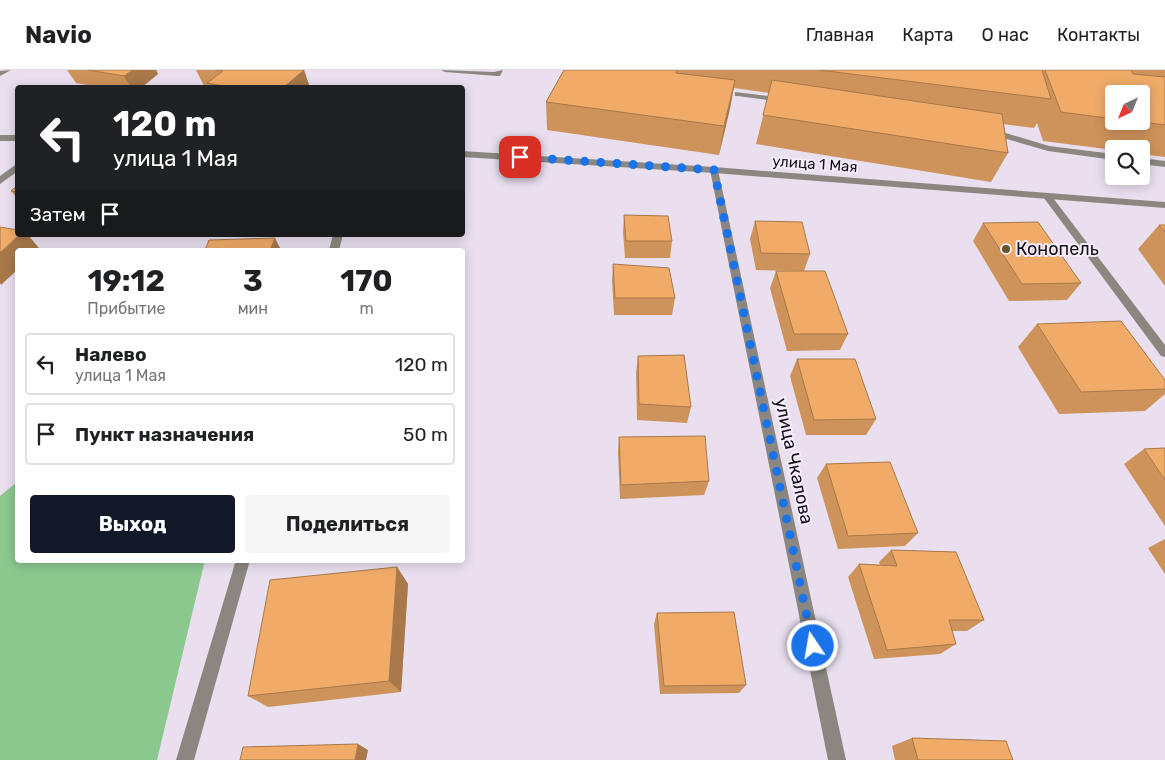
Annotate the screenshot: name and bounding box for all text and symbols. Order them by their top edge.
text: Navio [25,21,92,49]
text: Главная [806,24,874,46]
text: Карта [902,24,954,46]
text: О нас [982,24,1029,46]
text: Контакты [1057,24,1140,46]
north arrow [1105,85,1150,130]
map controls [1105,85,1150,185]
text: 120 m [113,103,216,145]
icon: left [30,105,95,170]
pin [499,136,541,178]
button: search [1105,140,1150,185]
icon: arrive [506,143,534,171]
text: улица 1 Мая [113,145,238,172]
street label: улица 1 Мая [772,152,858,176]
icon: arrive [96,200,124,228]
text: Затем [30,203,86,226]
place label: Конопель [1016,238,1099,260]
marker: Конопель [1000,243,1012,255]
text: 19:12 [88,263,165,299]
text: 3 [243,263,263,299]
text: 170 [340,263,393,299]
text: Прибытие [87,299,165,318]
text: мин [238,299,268,318]
text: m [359,299,374,318]
text: Налево [75,343,147,366]
icon: left [32,350,60,378]
text: 120 m [395,353,448,376]
text: улица 1 Мая [75,366,166,385]
street label: улица Чкалова [770,396,818,526]
icon: arrive [32,420,60,448]
text: Пункт назначения [75,423,254,446]
text: 50 m [403,423,448,446]
button: Выход [30,495,235,553]
button: Поделиться [245,495,450,553]
position arrow [786,619,838,671]

